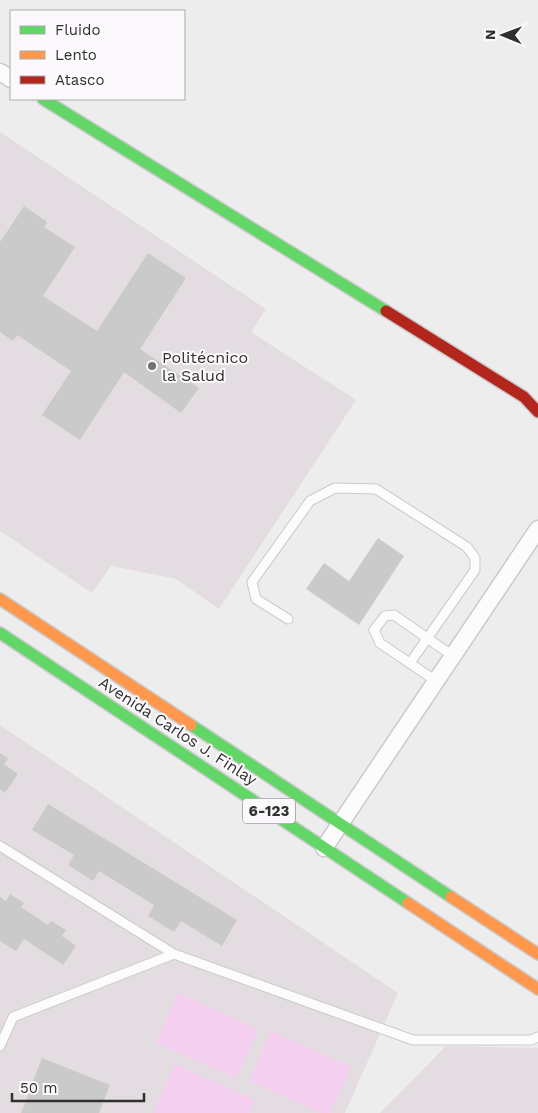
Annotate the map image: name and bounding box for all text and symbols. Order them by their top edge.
legend [10,10,185,100]
north arrow [478,10,528,60]
text: Fluido [55,21,100,39]
text: N [482,29,498,40]
text: Lento [55,46,97,64]
text: Atasco [55,71,104,89]
place label: Politécnico la Salud [162,348,248,385]
marker: Politécnico la Salud [146,360,158,372]
street label: Avenida Carlos J. Finlay [95,673,261,790]
road number: 6-123 [243,798,295,824]
scale bar [12,1070,145,1102]
text: 50 m [20,1079,57,1097]

